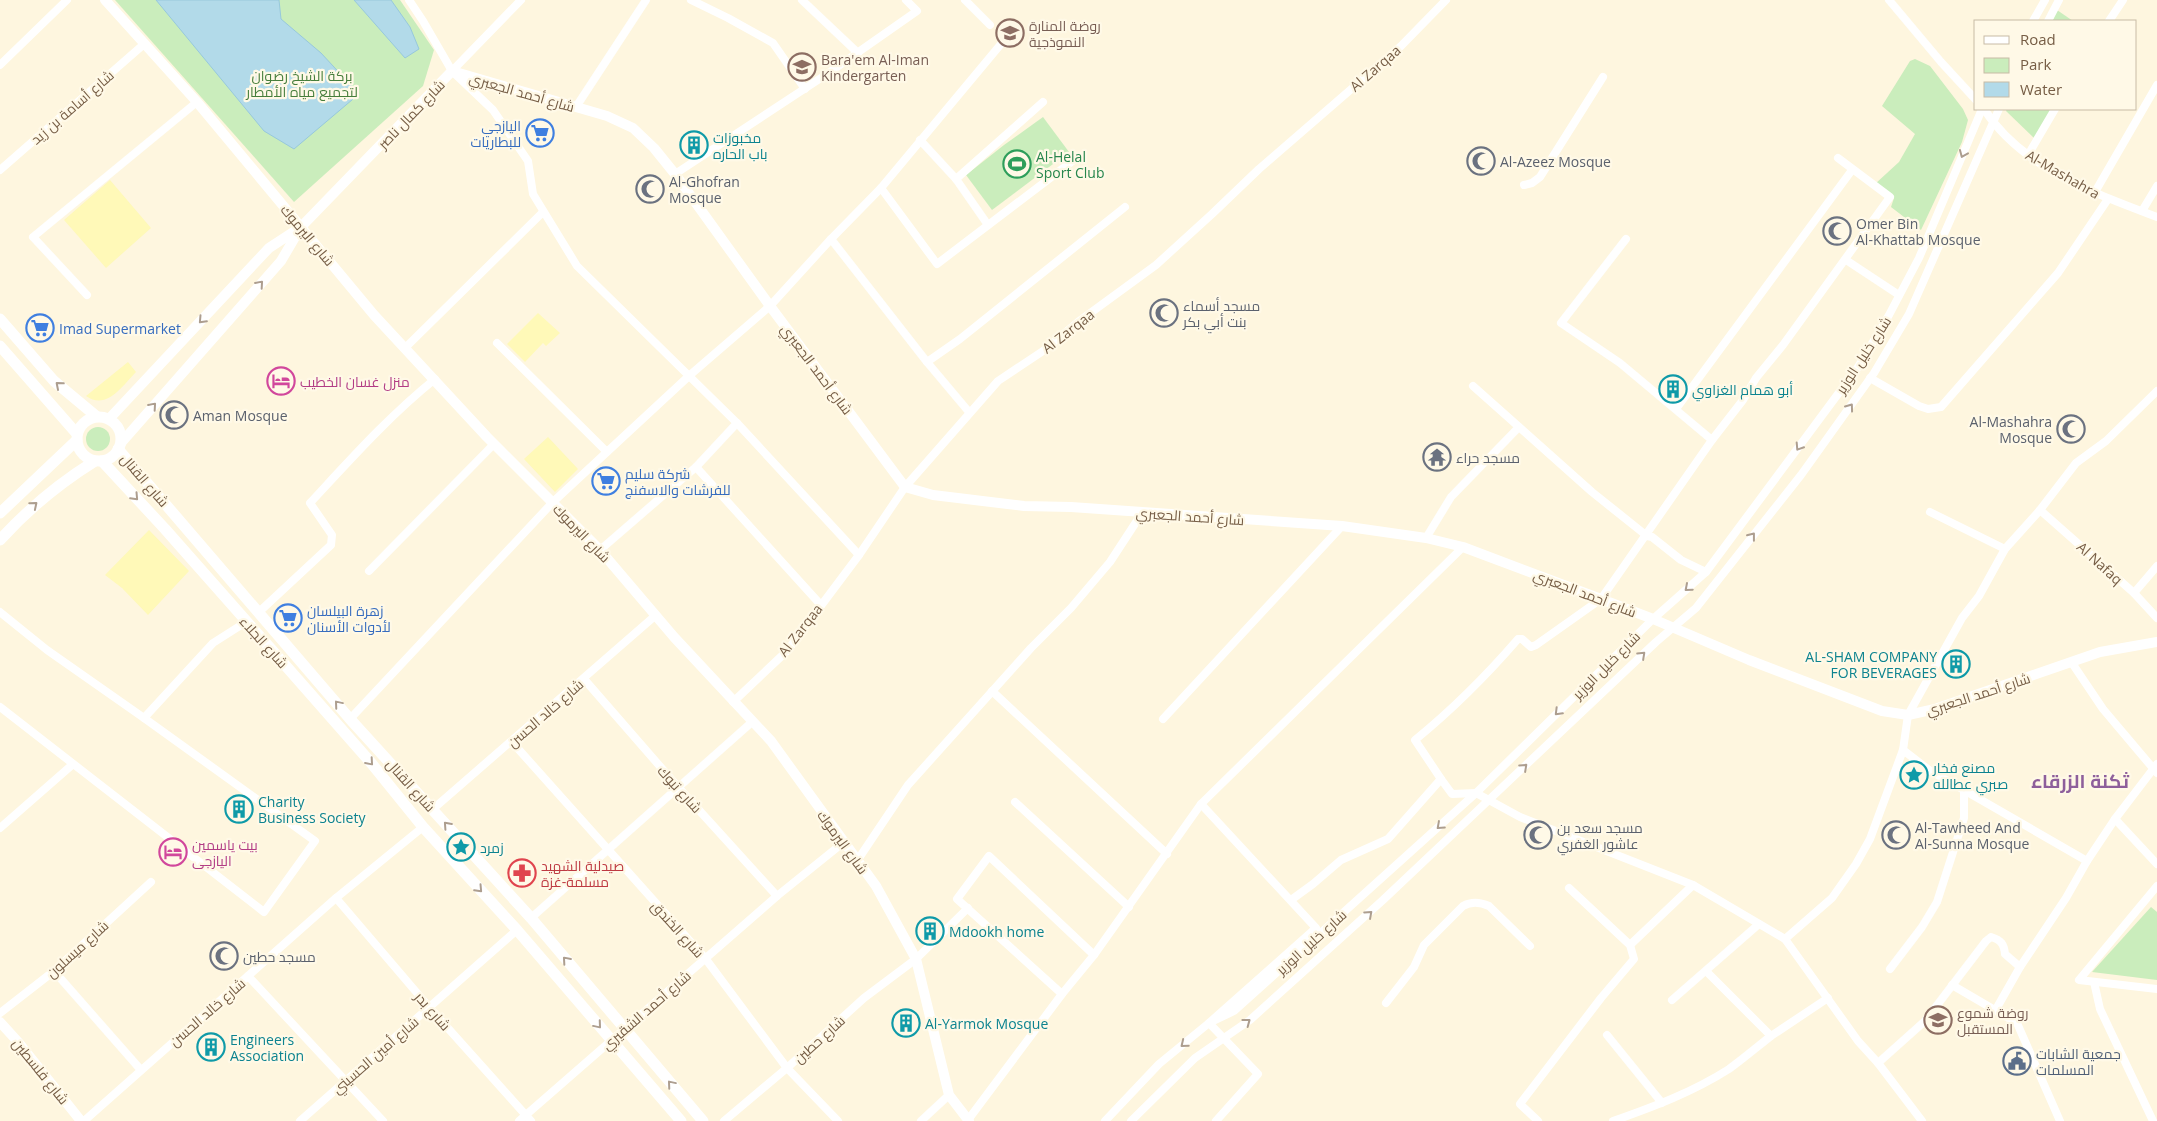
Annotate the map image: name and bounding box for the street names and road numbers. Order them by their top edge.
street label: Al Zarqaa [1345,41,1405,95]
street label: شارع أسامة بن زيد [26,66,118,148]
street label: شارع أحمد الجعبري [466,68,577,119]
street label: شارع كمال ناصر [373,75,449,153]
street label: Al-Mashahra [2023,145,2103,203]
street label: شارع اليرموك [277,200,339,270]
street label: Al Zarqaa [1038,305,1098,357]
street label: شارع خليل الوزير [1830,313,1895,398]
street label: شارع أحمد الجعبري [774,320,857,420]
street label: شارع القنال [117,449,173,511]
street label: شارع اليرموك [549,500,615,566]
street label: شارع أحمد الجعبري [1135,503,1245,532]
street label: Al Nafaq [2073,537,2127,589]
street label: شارع أحمد الجعبري [1530,565,1639,624]
street label: Al Zarqaa [774,600,826,660]
street label: شارع الجلاء [236,612,292,672]
street label: شارع خليل الوزير [1567,627,1644,704]
street label: شارع أحمد الجعبري [1923,668,2034,723]
street label: شارع خالد الحسن [503,675,587,751]
street label: شارع القنال [382,755,440,815]
street label: شارع تبوك [654,761,706,817]
street label: شارع اليرموك [813,806,873,878]
street label: شارع الخندق [647,896,709,962]
street label: شارع خليل الوزير [1271,905,1350,979]
street label: شارع ميسلون [42,916,112,982]
street label: شارع أحمد الشقيري [597,966,697,1056]
street label: شارع خالد الحسن [165,974,249,1050]
street label: شارع بدر [410,987,455,1034]
street label: شارع حطين [789,1011,849,1067]
street label: شارع أمين الحسيني [328,1012,424,1100]
street label: شارع فلسطين [8,1034,74,1108]

